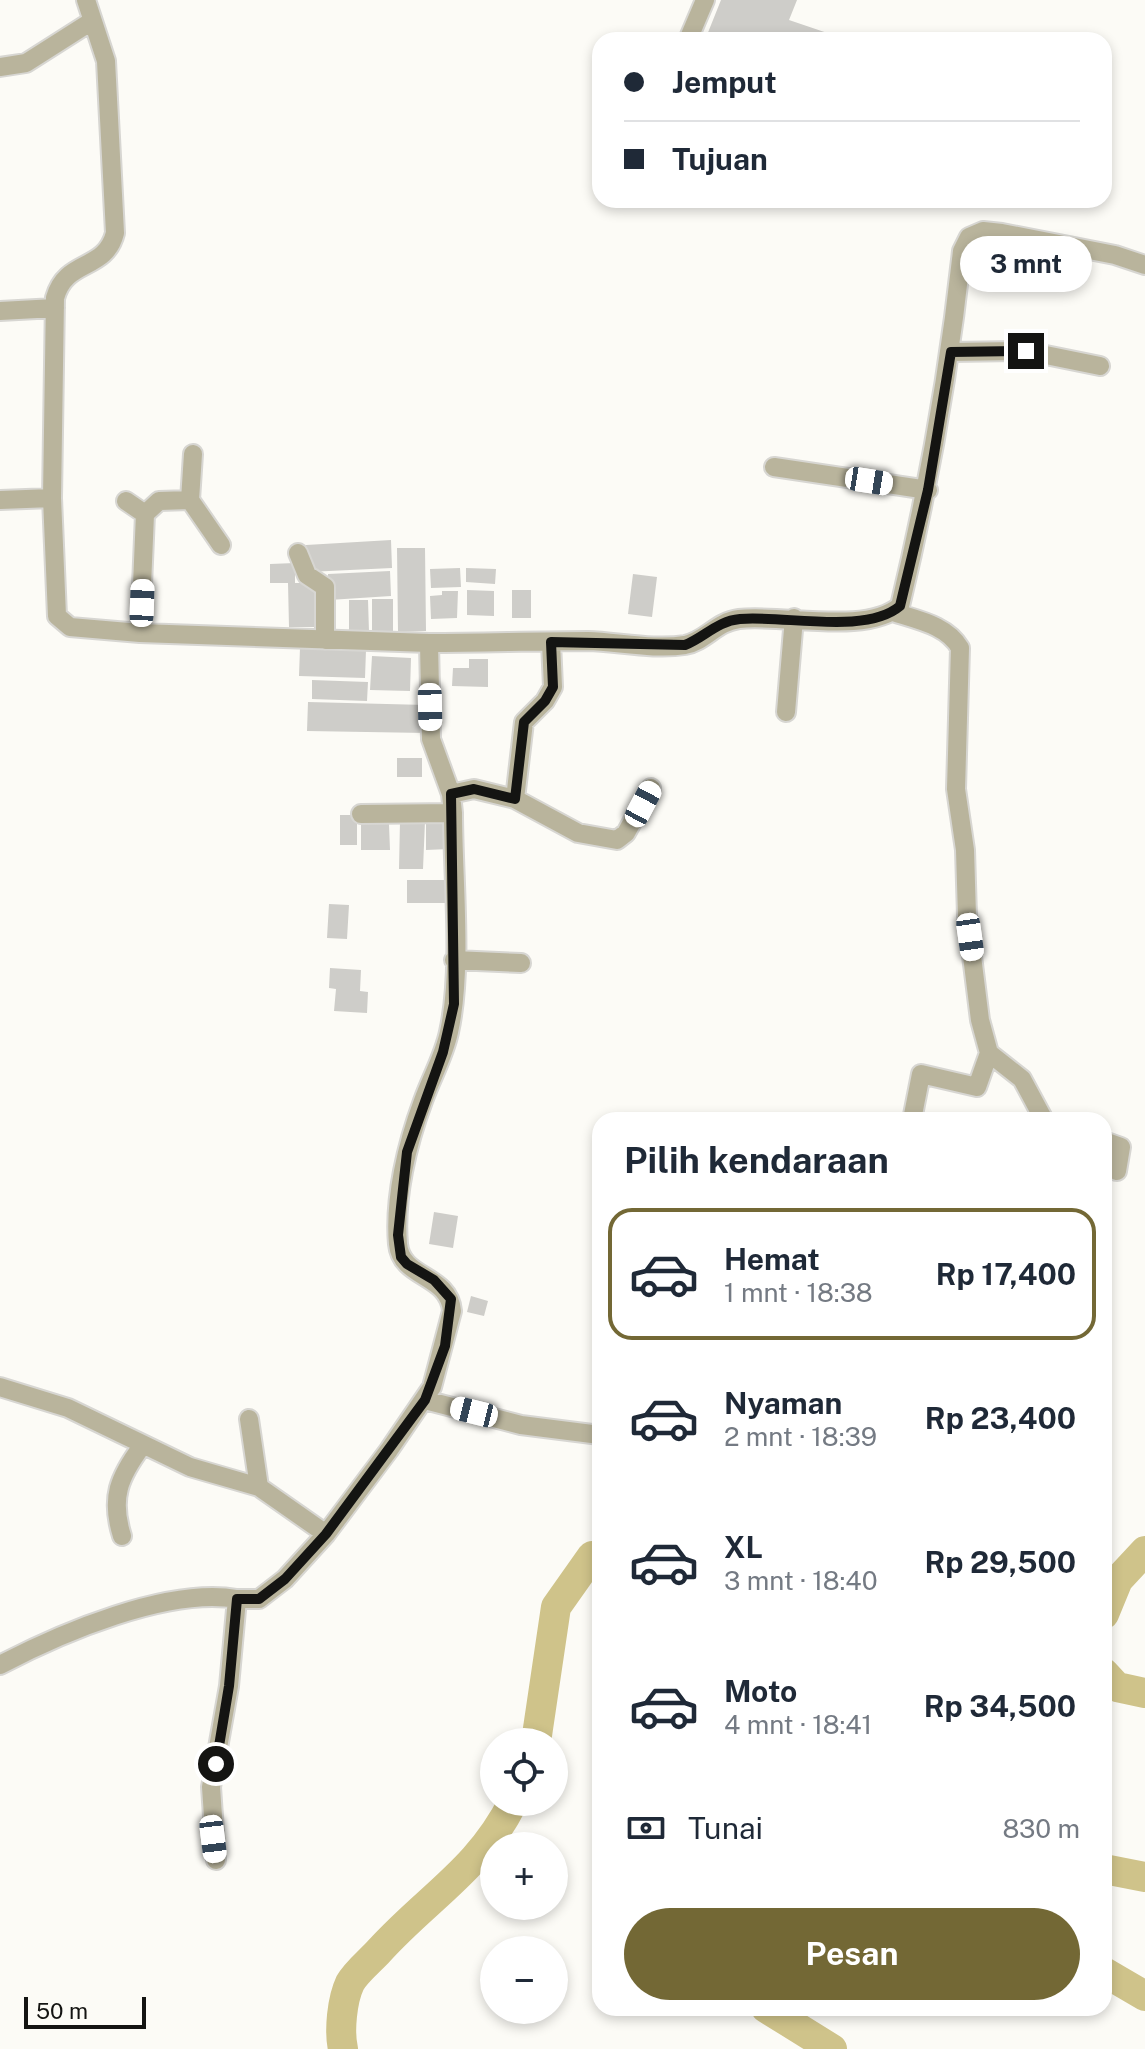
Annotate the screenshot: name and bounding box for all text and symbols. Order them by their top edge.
text: Jemput [672,64,777,100]
text: Tujuan [672,141,768,177]
callout: 3 mnt [960,235,1092,291]
text: 3 mnt [990,248,1062,279]
route end [1008,333,1044,369]
car [843,465,895,497]
car [129,579,155,627]
car [418,683,442,731]
car [621,777,665,831]
car [955,912,985,962]
text: Pilih kendaraan [624,1139,889,1181]
icon: car [628,1238,700,1310]
text: Hemat [724,1241,820,1277]
text: Rp 17,400 [936,1256,1076,1292]
text: 1 mnt · 18:38 [724,1277,873,1308]
icon: car [628,1382,700,1454]
text: Nyaman [724,1385,842,1421]
car [448,1395,500,1429]
text: Rp 23,400 [925,1400,1076,1436]
text: 2 mnt · 18:39 [724,1421,877,1452]
icon: car [628,1526,700,1598]
text: XL [724,1529,763,1565]
text: Rp 29,500 [924,1544,1076,1580]
text: 3 mnt · 18:40 [724,1565,878,1596]
icon: car [628,1670,700,1742]
text: Moto [724,1673,797,1709]
text: Rp 34,500 [924,1688,1076,1724]
text: 4 mnt · 18:41 [724,1709,872,1740]
map controls [480,1728,568,2024]
button: locate [480,1728,568,1816]
route start [198,1746,234,1782]
icon: cash [624,1806,668,1850]
text: Tunai [688,1810,763,1846]
text: 830 m [1002,1813,1080,1844]
car [198,1814,228,1864]
button: + [480,1832,568,1920]
button: Pesan [624,1908,1080,2000]
button: − [480,1936,568,2024]
scale bar [24,1993,146,2029]
text: 50 m [36,1998,88,2024]

